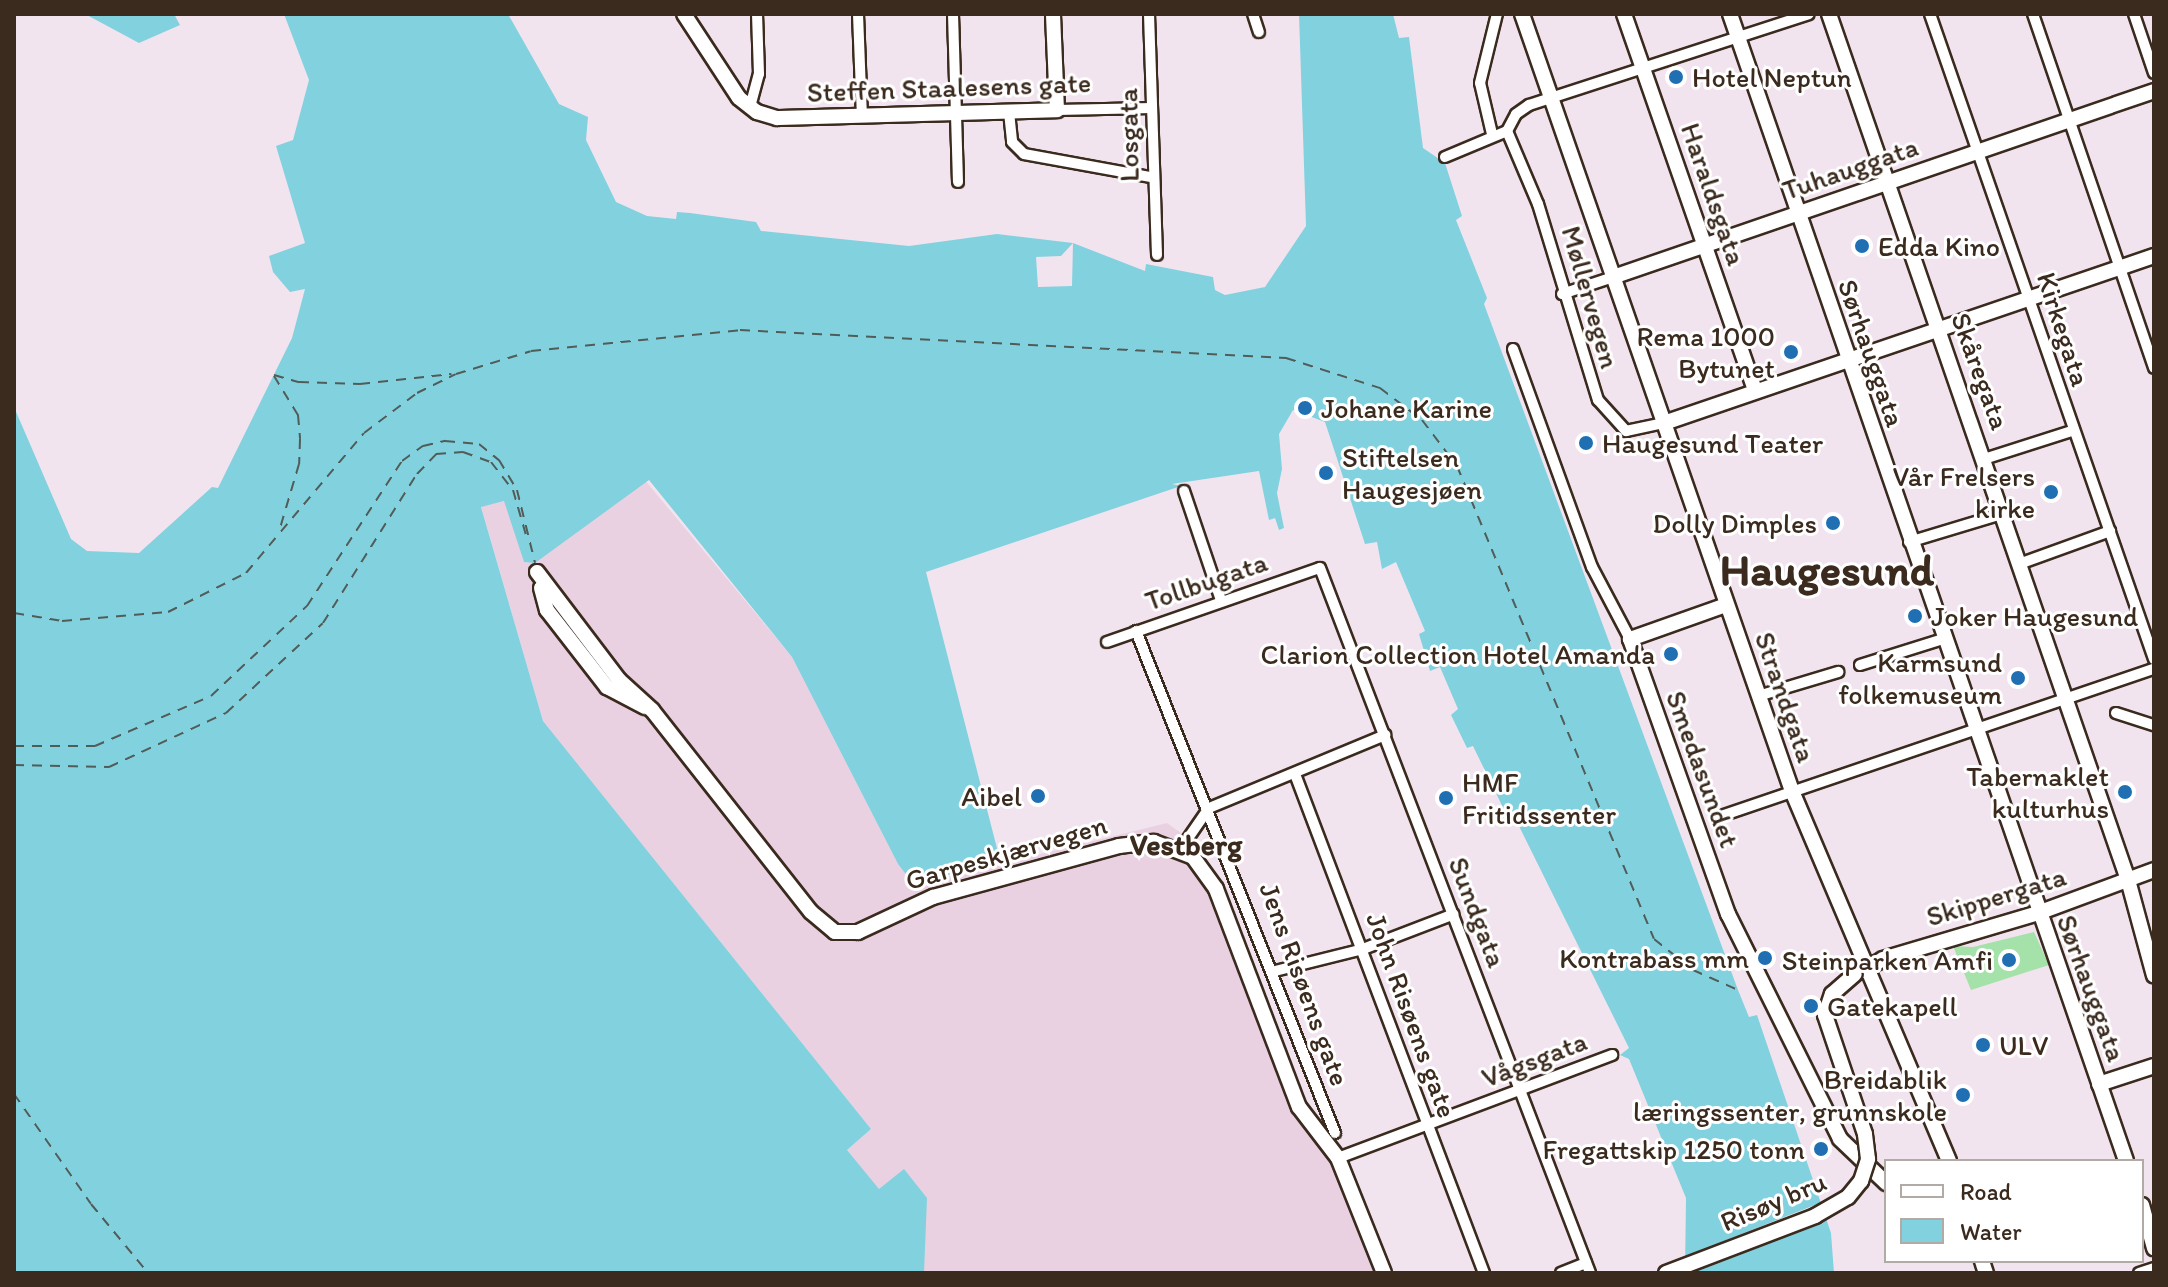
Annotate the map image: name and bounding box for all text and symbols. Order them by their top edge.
place label: Hotel Neptun [1692,60,1852,94]
street label: Steffen Staalesens gate [807,65,1091,109]
marker: Hotel Neptun [1667,68,1685,86]
street label: Losgata [1110,88,1146,182]
street label: Haraldsgata [1674,118,1754,270]
street label: Tuhauggata [1778,129,1922,207]
street label: Møllervegen [1555,222,1627,372]
place label: Edda Kino [1878,229,2000,263]
marker: Edda Kino [1853,237,1871,255]
street label: Kirkegata [2030,268,2098,390]
street label: Sørhauggata [1831,275,1913,431]
street label: Skåregata [1944,308,2018,434]
place label: Rema 1000 Bytunet [1637,319,1775,385]
marker: Rema 1000 Bytunet [1782,343,1800,361]
place label: Johane Karine [1321,391,1491,425]
marker: Johane Karine [1296,399,1314,417]
place label: Haugesund Teater [1602,426,1819,460]
marker: Haugesund Teater [1577,434,1595,452]
place label: Stiftelsen Haugesjøen [1342,440,1482,506]
place label: Vår Frelsers kirke [1892,459,2035,525]
marker: Stiftelsen Haugesjøen [1317,464,1335,482]
marker: Vår Frelsers kirke [2042,483,2060,501]
place label: Dolly Dimples [1652,506,1817,540]
marker: Dolly Dimples [1824,514,1842,532]
street label: Tollbugata [1140,544,1272,618]
district label: Haugesund [1720,544,1934,596]
place label: Joker Haugesund [1931,599,2139,633]
marker: Joker Haugesund [1906,607,1924,625]
street label: Strandgata [1748,627,1824,767]
place label: Clarion Collection Hotel Amanda [1261,637,1655,671]
marker: Clarion Collection Hotel Amanda [1662,645,1680,663]
place label: Karmsund folkemuseum [1838,645,2002,711]
marker: Karmsund folkemuseum [2009,669,2027,687]
street label: Smedasundet [1659,686,1747,852]
place label: Tabernaklet kulturhus [1966,759,2109,825]
place label: HMF Fritidssenter [1462,765,1616,831]
place label: Aibel [961,779,1022,813]
marker: Tabernaklet kulturhus [2116,783,2134,801]
marker: Aibel [1029,787,1047,805]
marker: HMF Fritidssenter [1437,789,1455,807]
street label: Garpeskjærvegen [901,807,1111,897]
district label: Vestberg [1130,827,1242,863]
street label: Sundgata [1442,852,1514,972]
street label: Skippergata [1922,859,2070,933]
street label: Jens Risøens gate [1253,878,1357,1090]
street label: John Risøens gate [1360,908,1464,1122]
street label: Sørhauggata [2050,910,2134,1066]
place label: Kontrabass mm [1559,941,1749,975]
place label: Steinparken Amfi [1782,943,1993,977]
marker: Kontrabass mm [1756,949,1774,967]
marker: Steinparken Amfi [2000,951,2018,969]
place label: Gatekapell [1827,989,1957,1023]
marker: Gatekapell [1802,997,1820,1015]
street label: Vågsgata [1477,1024,1591,1094]
place label: ULV [1999,1028,2048,1062]
marker: ULV [1974,1036,1992,1054]
place label: Breidablik læringssenter, grunnskole [1633,1062,1947,1128]
marker: Breidablik læringssenter, grunnskole [1954,1086,1972,1104]
place label: Fregattskip 1250 tonn [1543,1132,1805,1166]
marker: Fregattskip 1250 tonn [1812,1140,1830,1158]
legend [1884,1159,2144,1263]
street label: Risøy bru [1715,1164,1831,1238]
text: Road [1960,1177,2012,1206]
text: Water [1960,1217,2022,1246]

